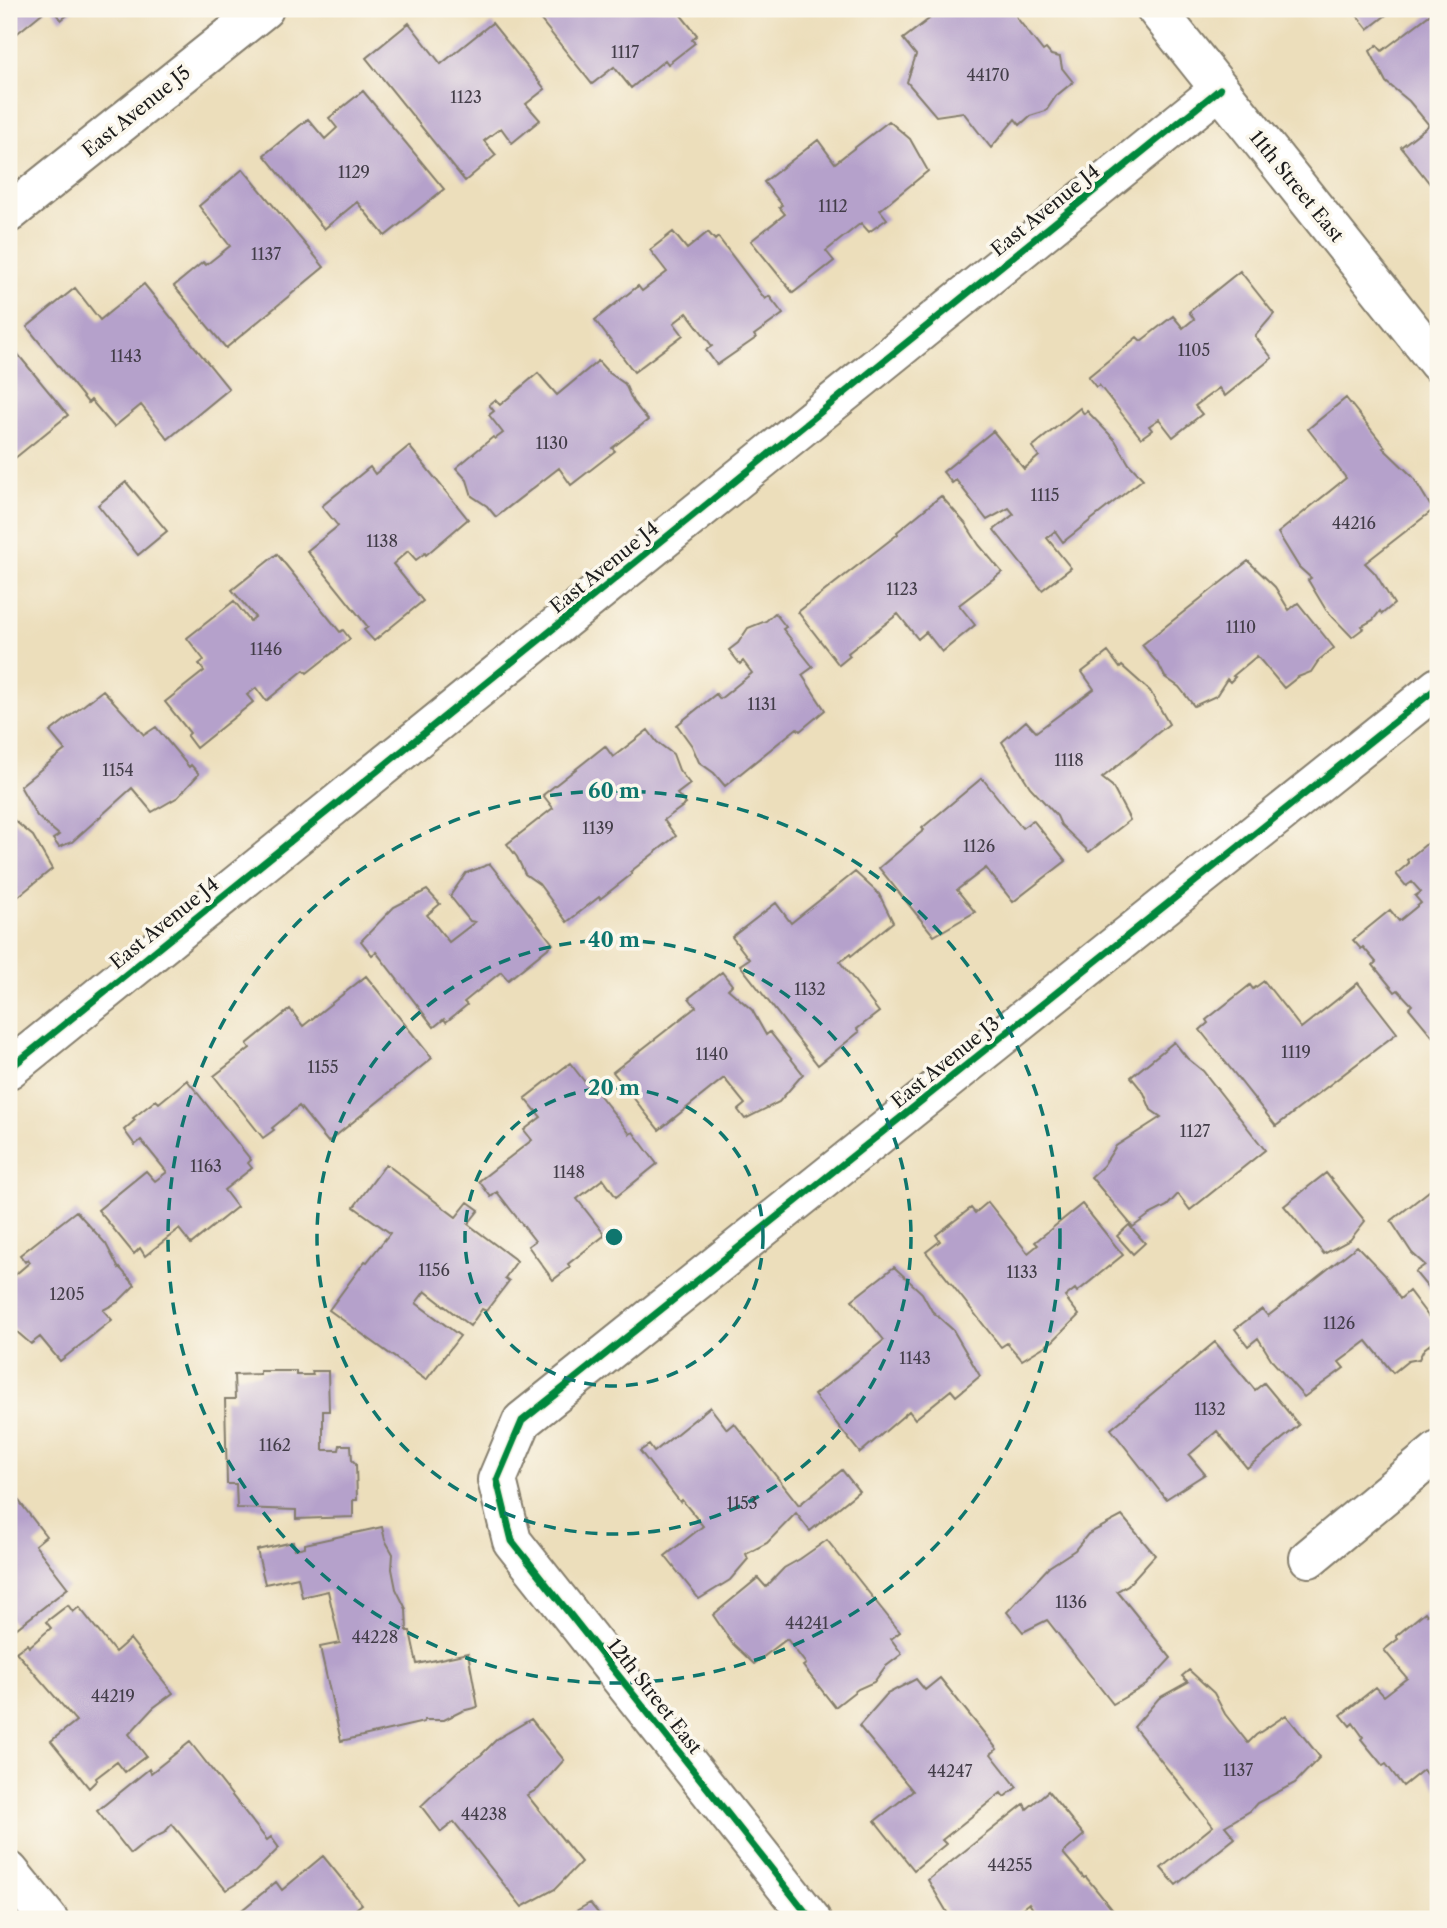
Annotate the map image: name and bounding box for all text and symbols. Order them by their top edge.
house number: 1117 [611,42,639,62]
street label: East Avenue J5 [78,61,195,162]
house number: 44170 [966,65,1010,85]
house number: 1123 [450,87,482,107]
street label: 11th Street East [1245,126,1349,247]
street label: East Avenue J4 [986,160,1104,261]
house number: 1129 [338,162,370,182]
house number: 1112 [818,196,848,216]
house number: 1137 [251,244,281,264]
house number: 1105 [1178,340,1210,360]
house number: 1143 [110,346,142,366]
house number: 1130 [536,433,568,453]
house number: 1115 [1031,485,1059,505]
house number: 44216 [1332,513,1376,533]
street label: East Avenue J4 [545,517,663,618]
house number: 1138 [366,531,398,551]
house number: 1123 [886,579,918,599]
house number: 1110 [1226,617,1256,637]
house number: 1146 [250,639,282,659]
house number: 1131 [748,694,777,714]
house number: 1118 [1054,750,1084,770]
house number: 1154 [102,760,134,780]
text: 60 m [588,778,640,803]
house number: 1139 [582,818,614,838]
house number: 1126 [963,836,995,856]
street label: East Avenue J4 [105,873,223,974]
text: 40 m [588,927,640,952]
house number: 1132 [794,979,826,999]
street label: East Avenue J3 [887,1012,1004,1113]
house number: 1119 [1281,1042,1311,1062]
house number: 1140 [696,1044,728,1064]
house number: 1155 [308,1057,338,1077]
text: 20 m [588,1075,640,1100]
house number: 1127 [1180,1121,1210,1141]
house number: 1163 [190,1156,222,1176]
house number: 1148 [553,1162,585,1182]
centre of rings [602,1225,626,1249]
house number: 1156 [418,1260,450,1280]
house number: 1133 [1006,1262,1038,1282]
house number: 1205 [50,1284,84,1304]
house number: 1126 [1323,1313,1355,1333]
house number: 1143 [899,1348,931,1368]
house number: 1132 [1194,1399,1226,1419]
house number: 1162 [259,1435,291,1455]
house number: 1153 [727,1493,757,1513]
house number: 1136 [1055,1592,1087,1612]
house number: 44241 [785,1613,829,1633]
house number: 44228 [352,1627,398,1647]
street label: 12th Street East [603,1634,707,1759]
house number: 44219 [91,1686,135,1706]
house number: 1137 [1223,1760,1253,1780]
house number: 44247 [928,1761,973,1781]
house number: 44238 [461,1804,507,1824]
house number: 44255 [987,1855,1033,1875]

